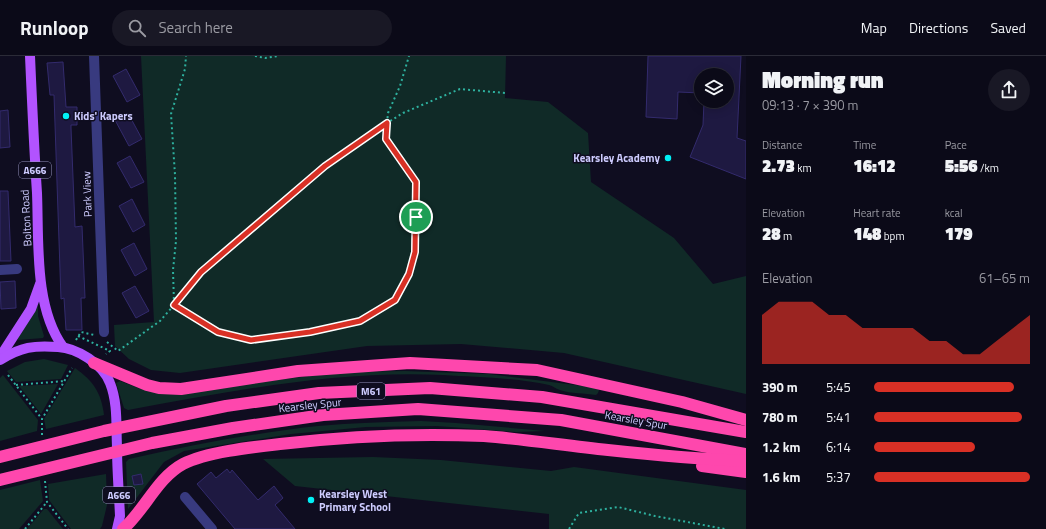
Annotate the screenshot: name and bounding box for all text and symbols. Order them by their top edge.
search box [112,10,392,46]
text: Runloop [20,13,88,42]
text: Search here [158,16,233,39]
icon: search [126,17,148,39]
text: Map [861,17,887,38]
text: Directions [909,17,968,38]
text: Saved [990,17,1026,38]
text: Morning run [762,63,884,97]
map controls [694,68,734,108]
button: layers [694,68,734,108]
button: share [988,69,1030,111]
text: 09:13 · 7 × 390 m [762,95,858,115]
place label: Kids' Kapers [74,108,133,124]
marker: Kids' Kapers [61,111,71,121]
text: Distance [762,137,802,153]
text: Time [853,137,876,153]
text: Pace [945,137,967,153]
place label: Kearsley Academy [573,150,660,166]
marker: Kearsley Academy [663,153,673,163]
text: 2.73 [762,153,795,179]
text: 16:12 [853,153,896,179]
text: 5:56 [945,153,978,179]
text: km [795,160,812,176]
text: /km [978,160,999,176]
road number: A666 [19,162,51,178]
street label: Park View [78,170,96,217]
street label: Bolton Road [17,189,35,247]
pin [399,200,433,234]
text: Elevation [762,205,805,221]
text: Heart rate [853,205,901,221]
text: kcal [945,205,963,221]
icon: arrive [405,206,427,228]
text: 28 [762,221,781,247]
text: 148 [853,221,881,247]
text: 179 [945,221,973,247]
text: m [781,228,792,244]
text: bpm [881,228,905,244]
text: Elevation [762,268,813,288]
text: 61–65 m [979,268,1030,288]
text: 390 m [762,377,798,397]
text: 5:45 [826,377,851,397]
road number: M61 [357,383,385,399]
street label: Kearsley Spur [278,394,342,416]
street label: Kearsley Spur [603,407,669,433]
text: 780 m [762,407,798,427]
text: 5:41 [826,407,851,427]
text: 1.2 km [762,437,800,457]
text: 6:14 [826,437,851,457]
text: 1.6 km [762,467,800,487]
text: 5:37 [826,467,851,487]
place label: Kearsley West Primary School [319,486,391,515]
road number: A666 [103,487,135,503]
marker: Kearsley West Primary School [306,495,316,505]

